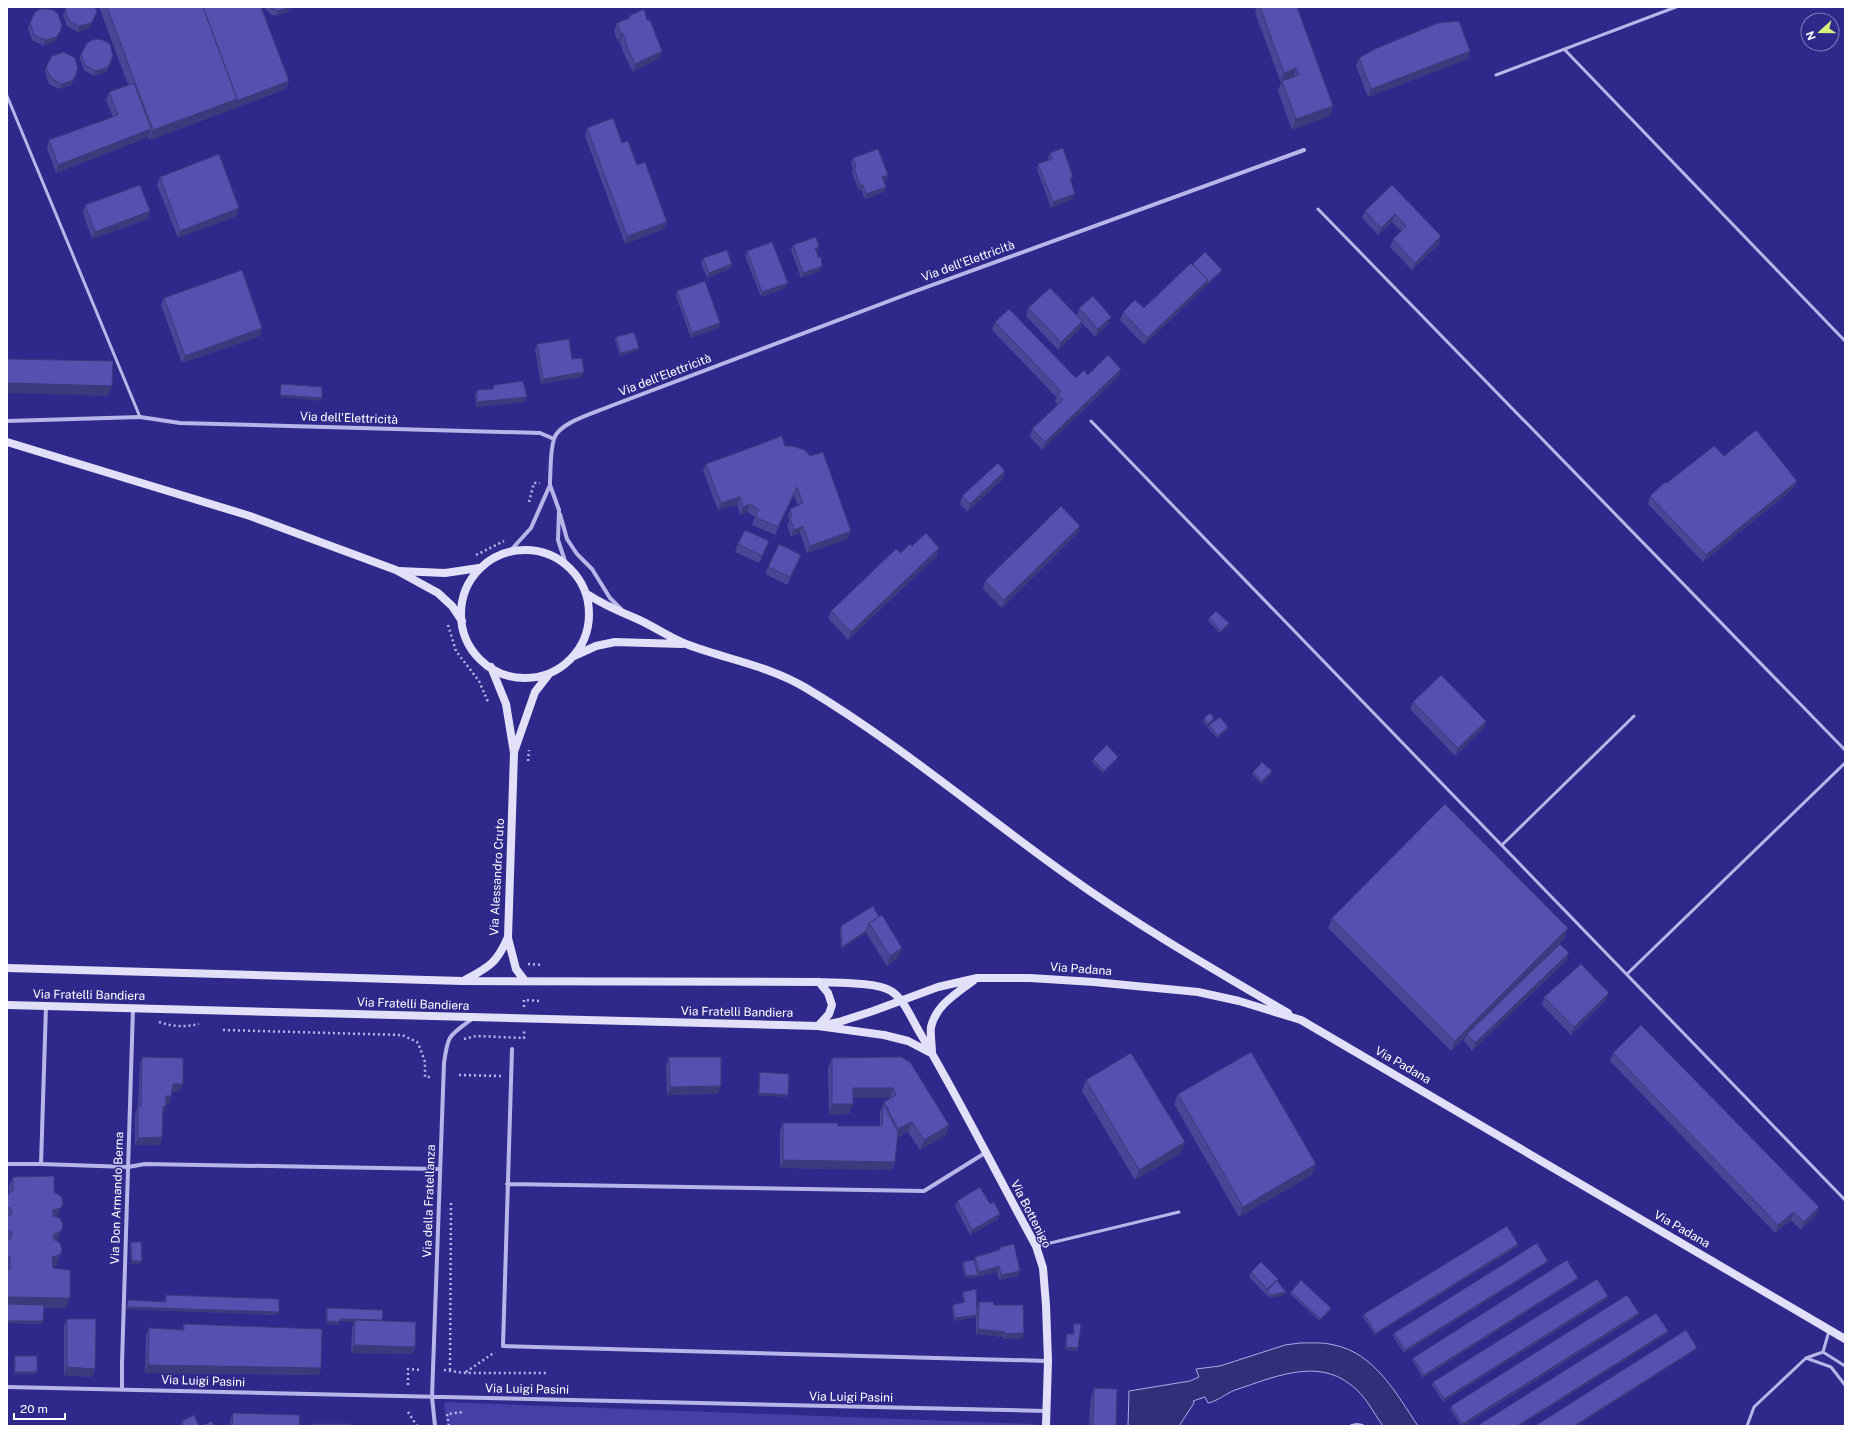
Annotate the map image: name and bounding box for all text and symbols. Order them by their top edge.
north arrow [1800,12,1840,52]
text: N [1804,29,1818,42]
street label: Via dell'Elettricità [919,238,1017,284]
street label: Via dell'Elettricità [617,351,713,399]
street label: Via dell'Elettricità [300,409,398,427]
street label: Via Alessandro Cruto [487,818,507,936]
street label: Via Padana [1050,960,1112,978]
street label: Via Fratelli Bandiera [33,987,145,1003]
street label: Via Fratelli Bandiera [357,995,469,1013]
street label: Via Fratelli Bandiera [681,1004,793,1020]
street label: Via Padana [1373,1043,1433,1087]
street label: Via Don Armando Berna [108,1132,126,1264]
street label: Via della Fratellanza [420,1144,438,1258]
street label: Via Bottenigo [1008,1178,1054,1251]
street label: Via Padana [1652,1207,1712,1251]
street label: Via Luigi Pasini [161,1373,245,1389]
street label: Via Luigi Pasini [485,1381,569,1397]
street label: Via Luigi Pasini [809,1389,893,1405]
scale bar [14,1395,65,1421]
text: 20 m [20,1402,48,1416]

